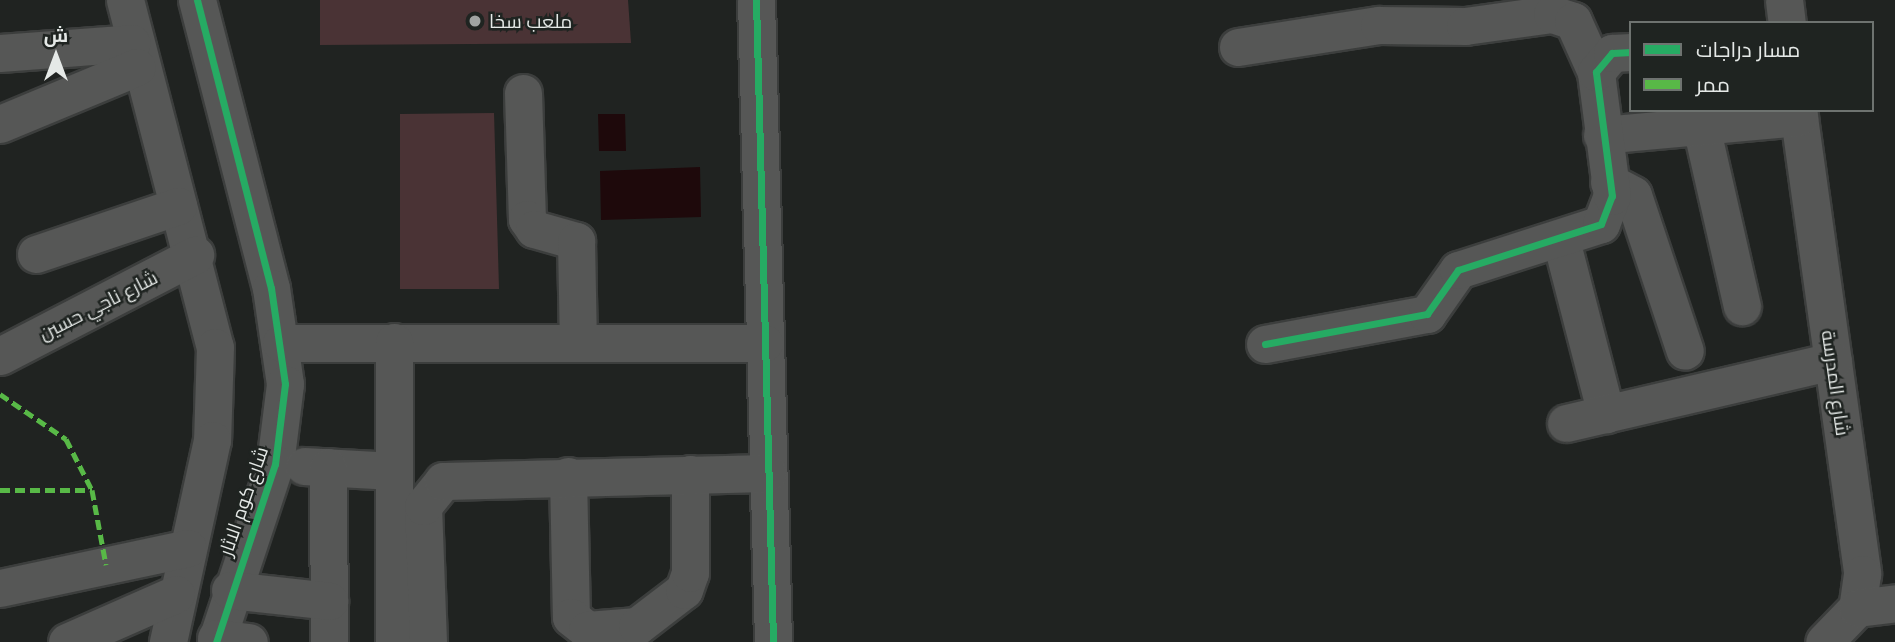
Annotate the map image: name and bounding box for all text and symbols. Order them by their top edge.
place label: ملعب سخا [489,10,572,32]
marker: ملعب سخا [467,13,483,29]
north arrow [21,21,91,91]
legend [1629,21,1874,112]
text: ش [44,23,68,46]
text: مسار دراجات [1696,36,1800,62]
text: ممر [1696,71,1730,97]
street label: شارع ناجي حسين [35,265,161,345]
street label: شارع المدرسة [1817,329,1855,437]
street label: شارع كوم الاثار [214,443,272,559]

